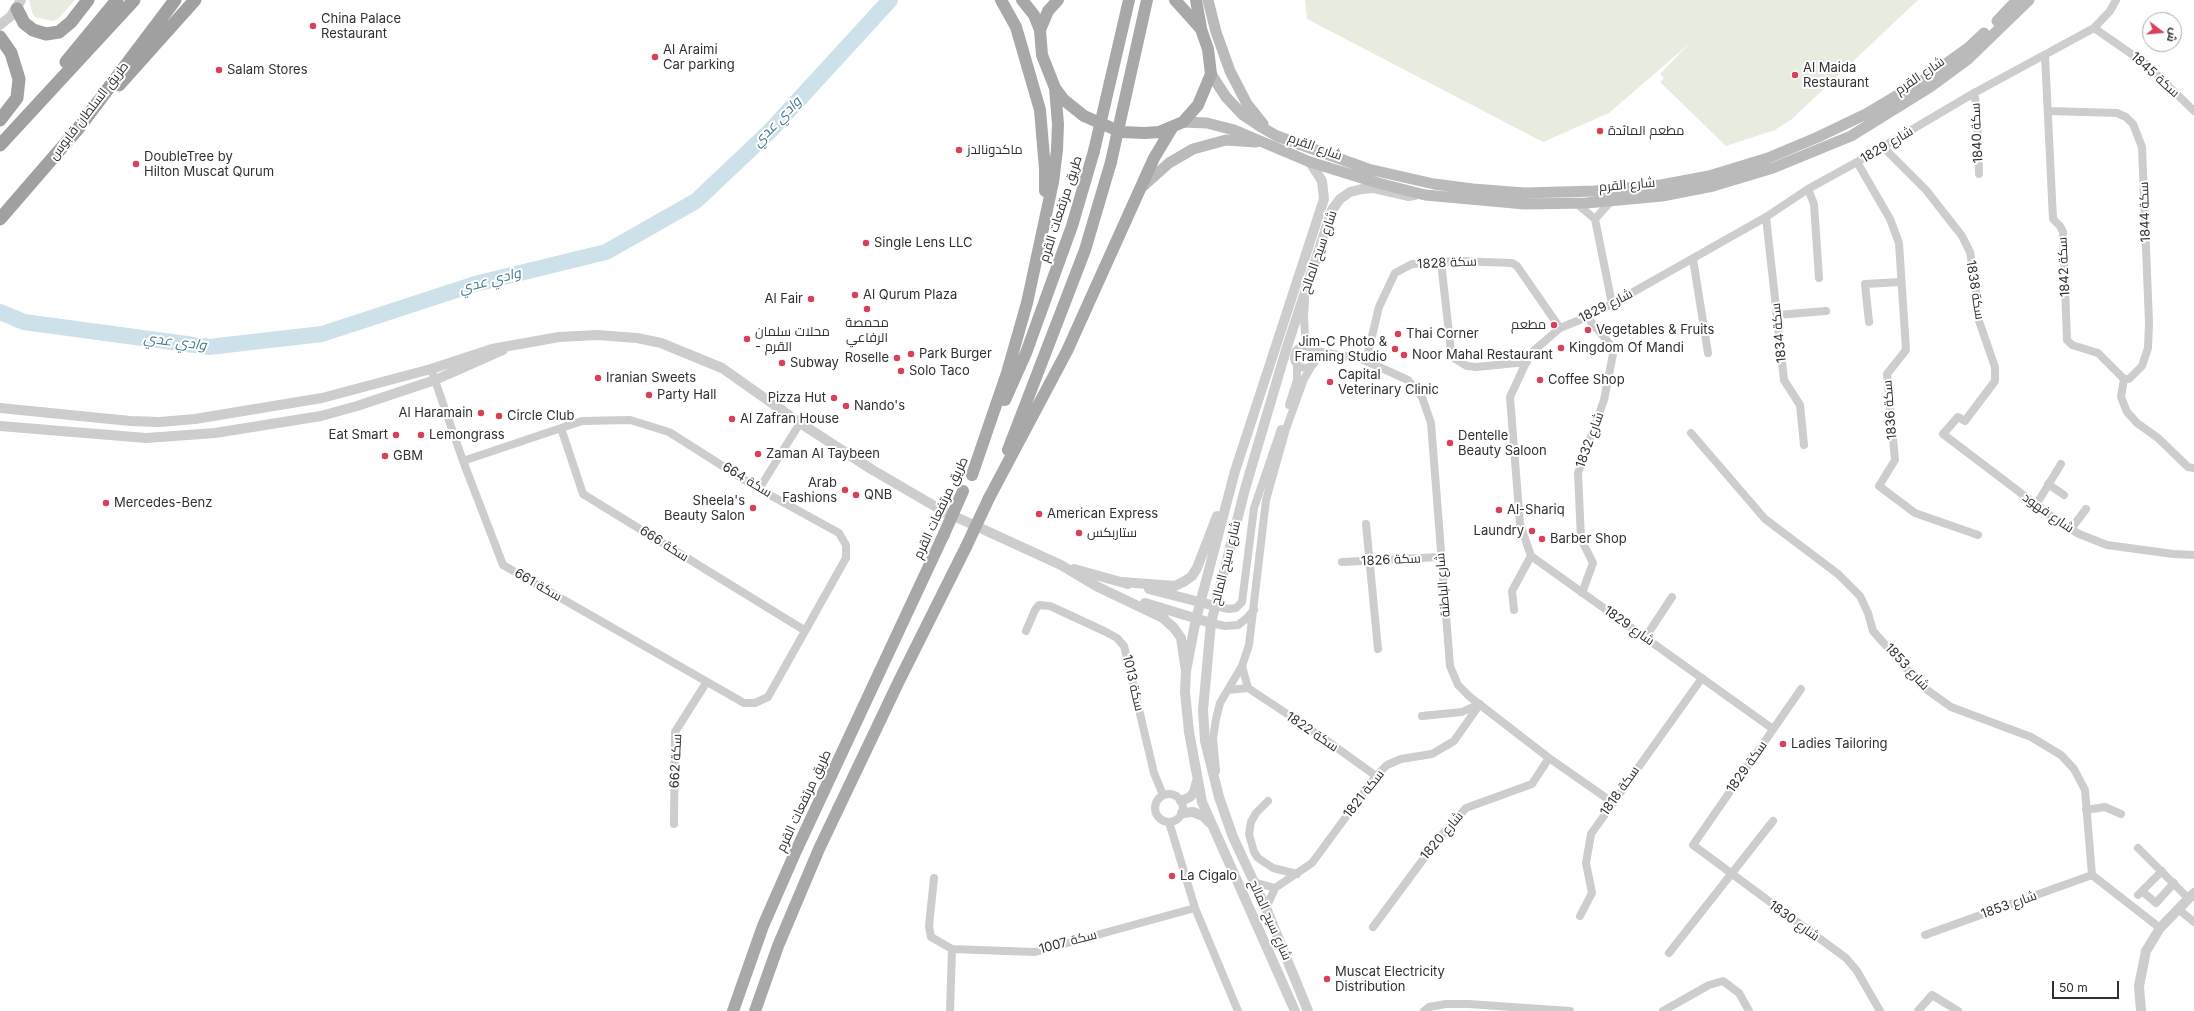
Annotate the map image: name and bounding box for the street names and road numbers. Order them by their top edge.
street label: 1845 سكة [2127,49,2183,101]
street label: شارع القرم [1892,54,1948,98]
street label: طريق السلطان قابوس [46,59,132,163]
street label: سكة 1840 [1968,102,1986,164]
street label: 1829 شارع [1858,123,1916,167]
street label: شارع القرم [1286,130,1344,164]
street label: طريق مرتفعات القرم [1036,154,1086,264]
street label: شارع القرم [1598,175,1656,195]
street label: سكة 1844 [2136,181,2154,243]
street label: شارع سيح المالح [1298,208,1340,296]
street label: سكة 1842 [2055,237,2073,297]
street label: سكة 1828 [1417,254,1477,272]
street label: 1838 سكة [1963,259,1987,321]
street label: 1829 شارع [1577,286,1635,326]
street label: سكة 1834 [1768,302,1790,364]
street label: سكة 1836 [1880,379,1900,441]
street label: 1832 شارع [1573,410,1607,470]
street label: طريق مرتفعات القرم [911,454,971,562]
street label: سكة 664 [719,459,775,501]
street label: شارع فهود [2019,490,2077,536]
street label: شارع سيح المالح [1208,519,1244,607]
street label: سكة 666 [637,523,691,565]
street label: سكة 1826 [1361,551,1421,569]
street label: شارع الباطنة [1432,552,1454,618]
street label: سكة 661 [512,565,564,605]
street label: 1829 شارع [1601,603,1657,649]
street label: شارع 1853 [1881,640,1933,694]
street label: سكة 1013 [1119,653,1147,713]
street label: سكة 1822 [1283,709,1341,755]
street label: سكة 662 [667,733,685,789]
street label: سكة 1829 [1723,738,1771,796]
street label: طريق مرتفعات القرم [774,747,834,855]
street label: سكة 1818 [1597,763,1643,819]
street label: سكة 1821 [1340,767,1388,821]
street label: 1820 شارع [1417,809,1467,863]
street label: شارع سيح المالح [1245,877,1295,963]
street label: 1853 شارع [1979,888,2039,922]
street label: 1830 شارع [1766,898,1822,944]
street label: سكة 1007 [1037,927,1099,957]

